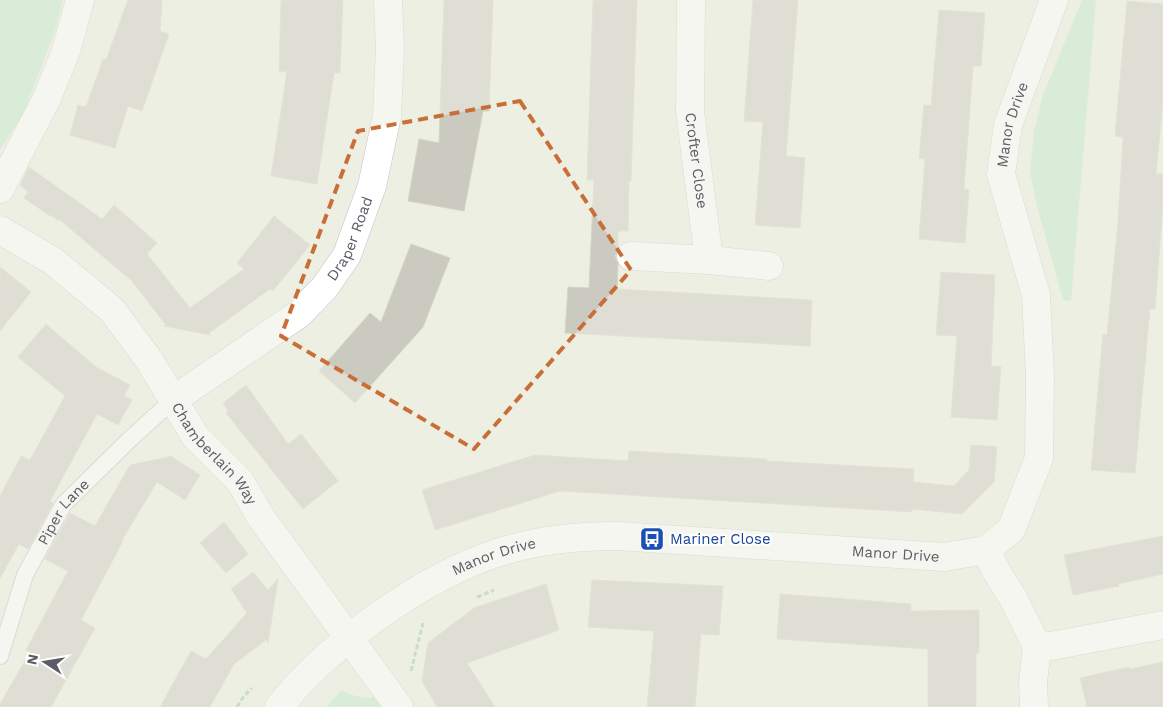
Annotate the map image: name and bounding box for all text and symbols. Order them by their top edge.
street label: Manor Drive [993,80,1032,168]
street label: Crofter Close [681,112,711,210]
street label: Draper Road [323,194,376,284]
street label: Chamberlain Way [168,399,261,508]
street label: Piper Lane [34,475,93,548]
bus stop icon: Mariner Close [639,526,665,552]
place label: Mariner Close [670,530,771,548]
street label: Manor Drive [449,534,537,579]
street label: Manor Drive [851,542,940,566]
north arrow [20,637,70,687]
text: N [23,653,41,666]

